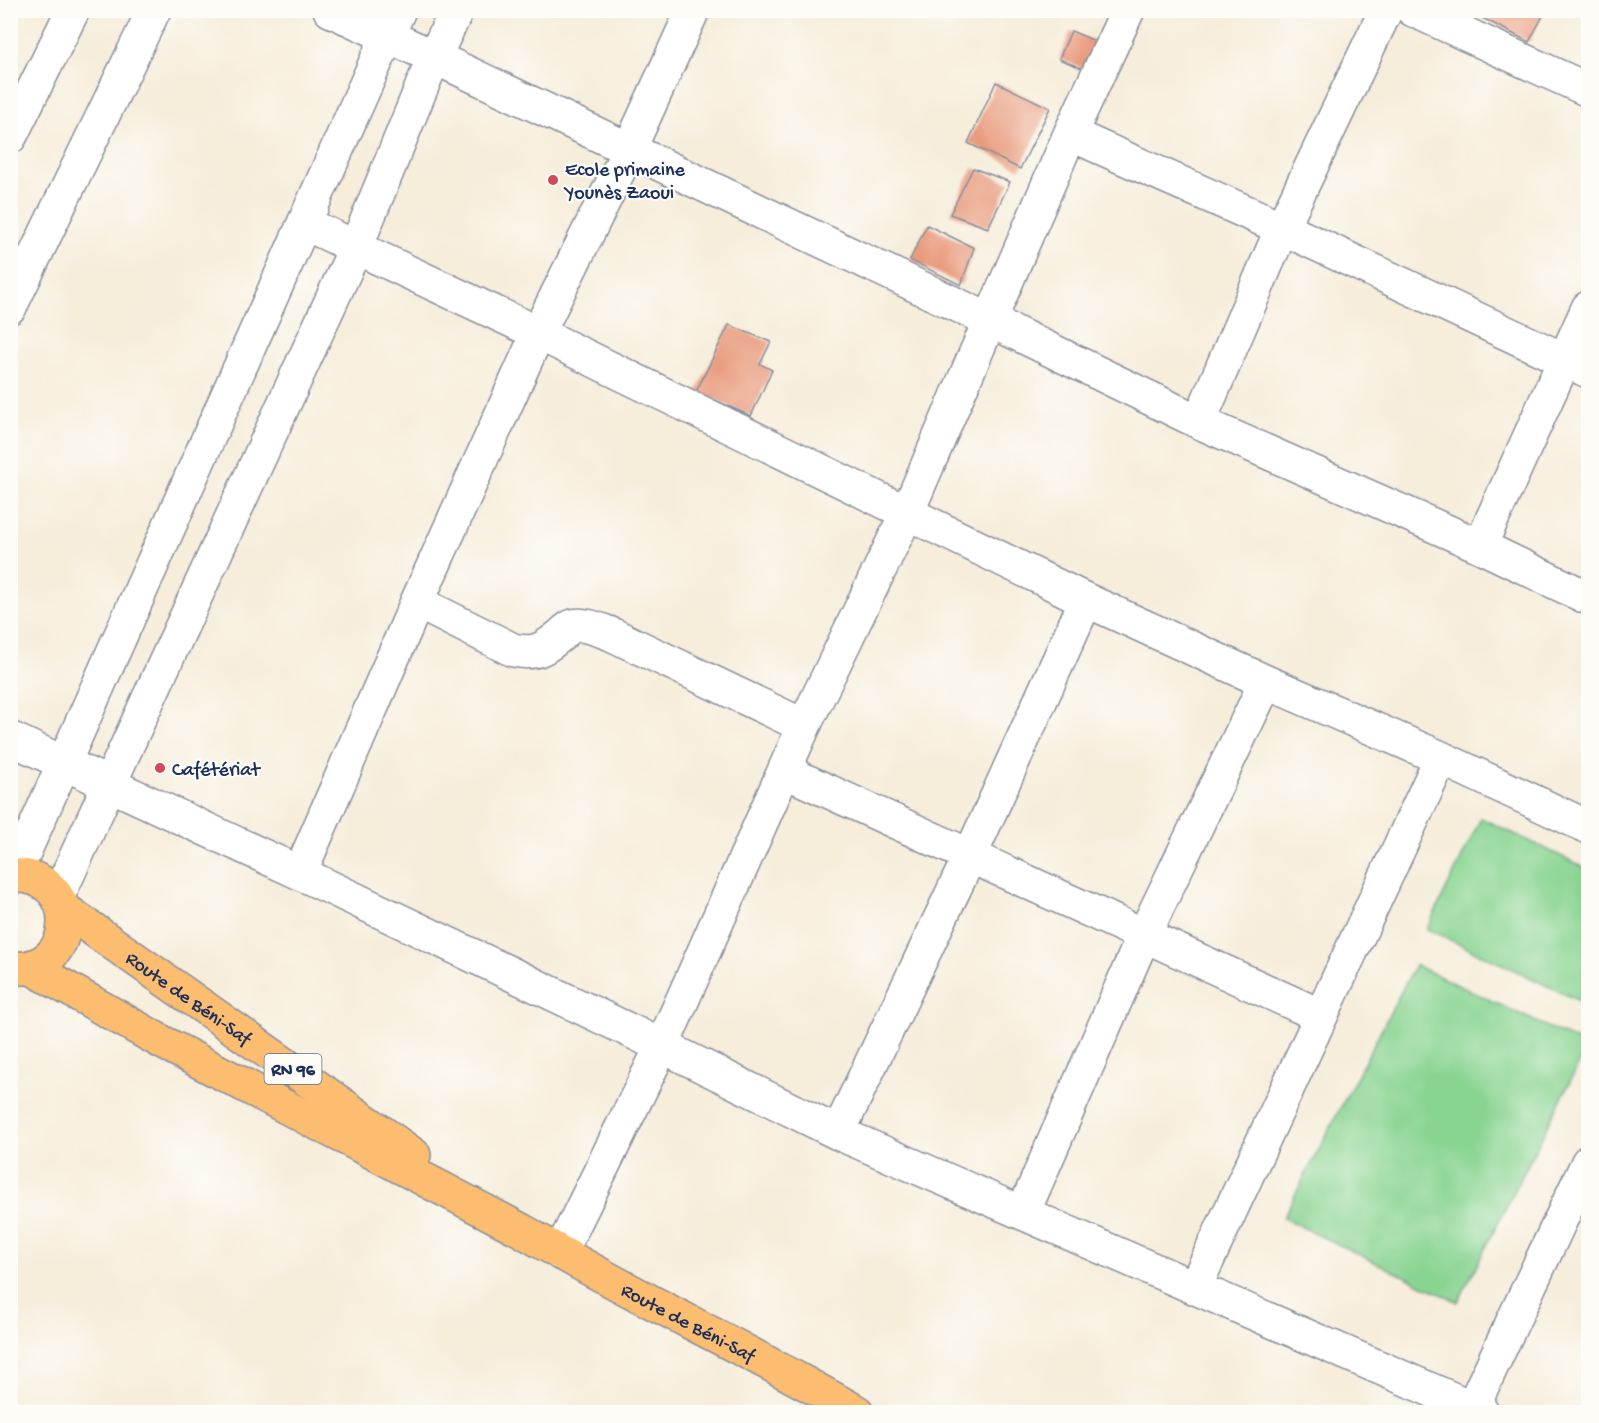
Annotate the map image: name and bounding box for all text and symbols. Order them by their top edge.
place label: Ecole primaine Younès Zaoui [563,160,686,206]
marker: Ecole primaine Younès Zaoui [546,173,560,187]
place label: Cafétériat [172,760,261,783]
marker: Cafétériat [153,761,167,775]
street label: Route de Béni-Saf [120,948,256,1053]
road number: RN 96 [264,1054,322,1084]
street label: Route de Béni-Saf [616,1280,759,1370]

